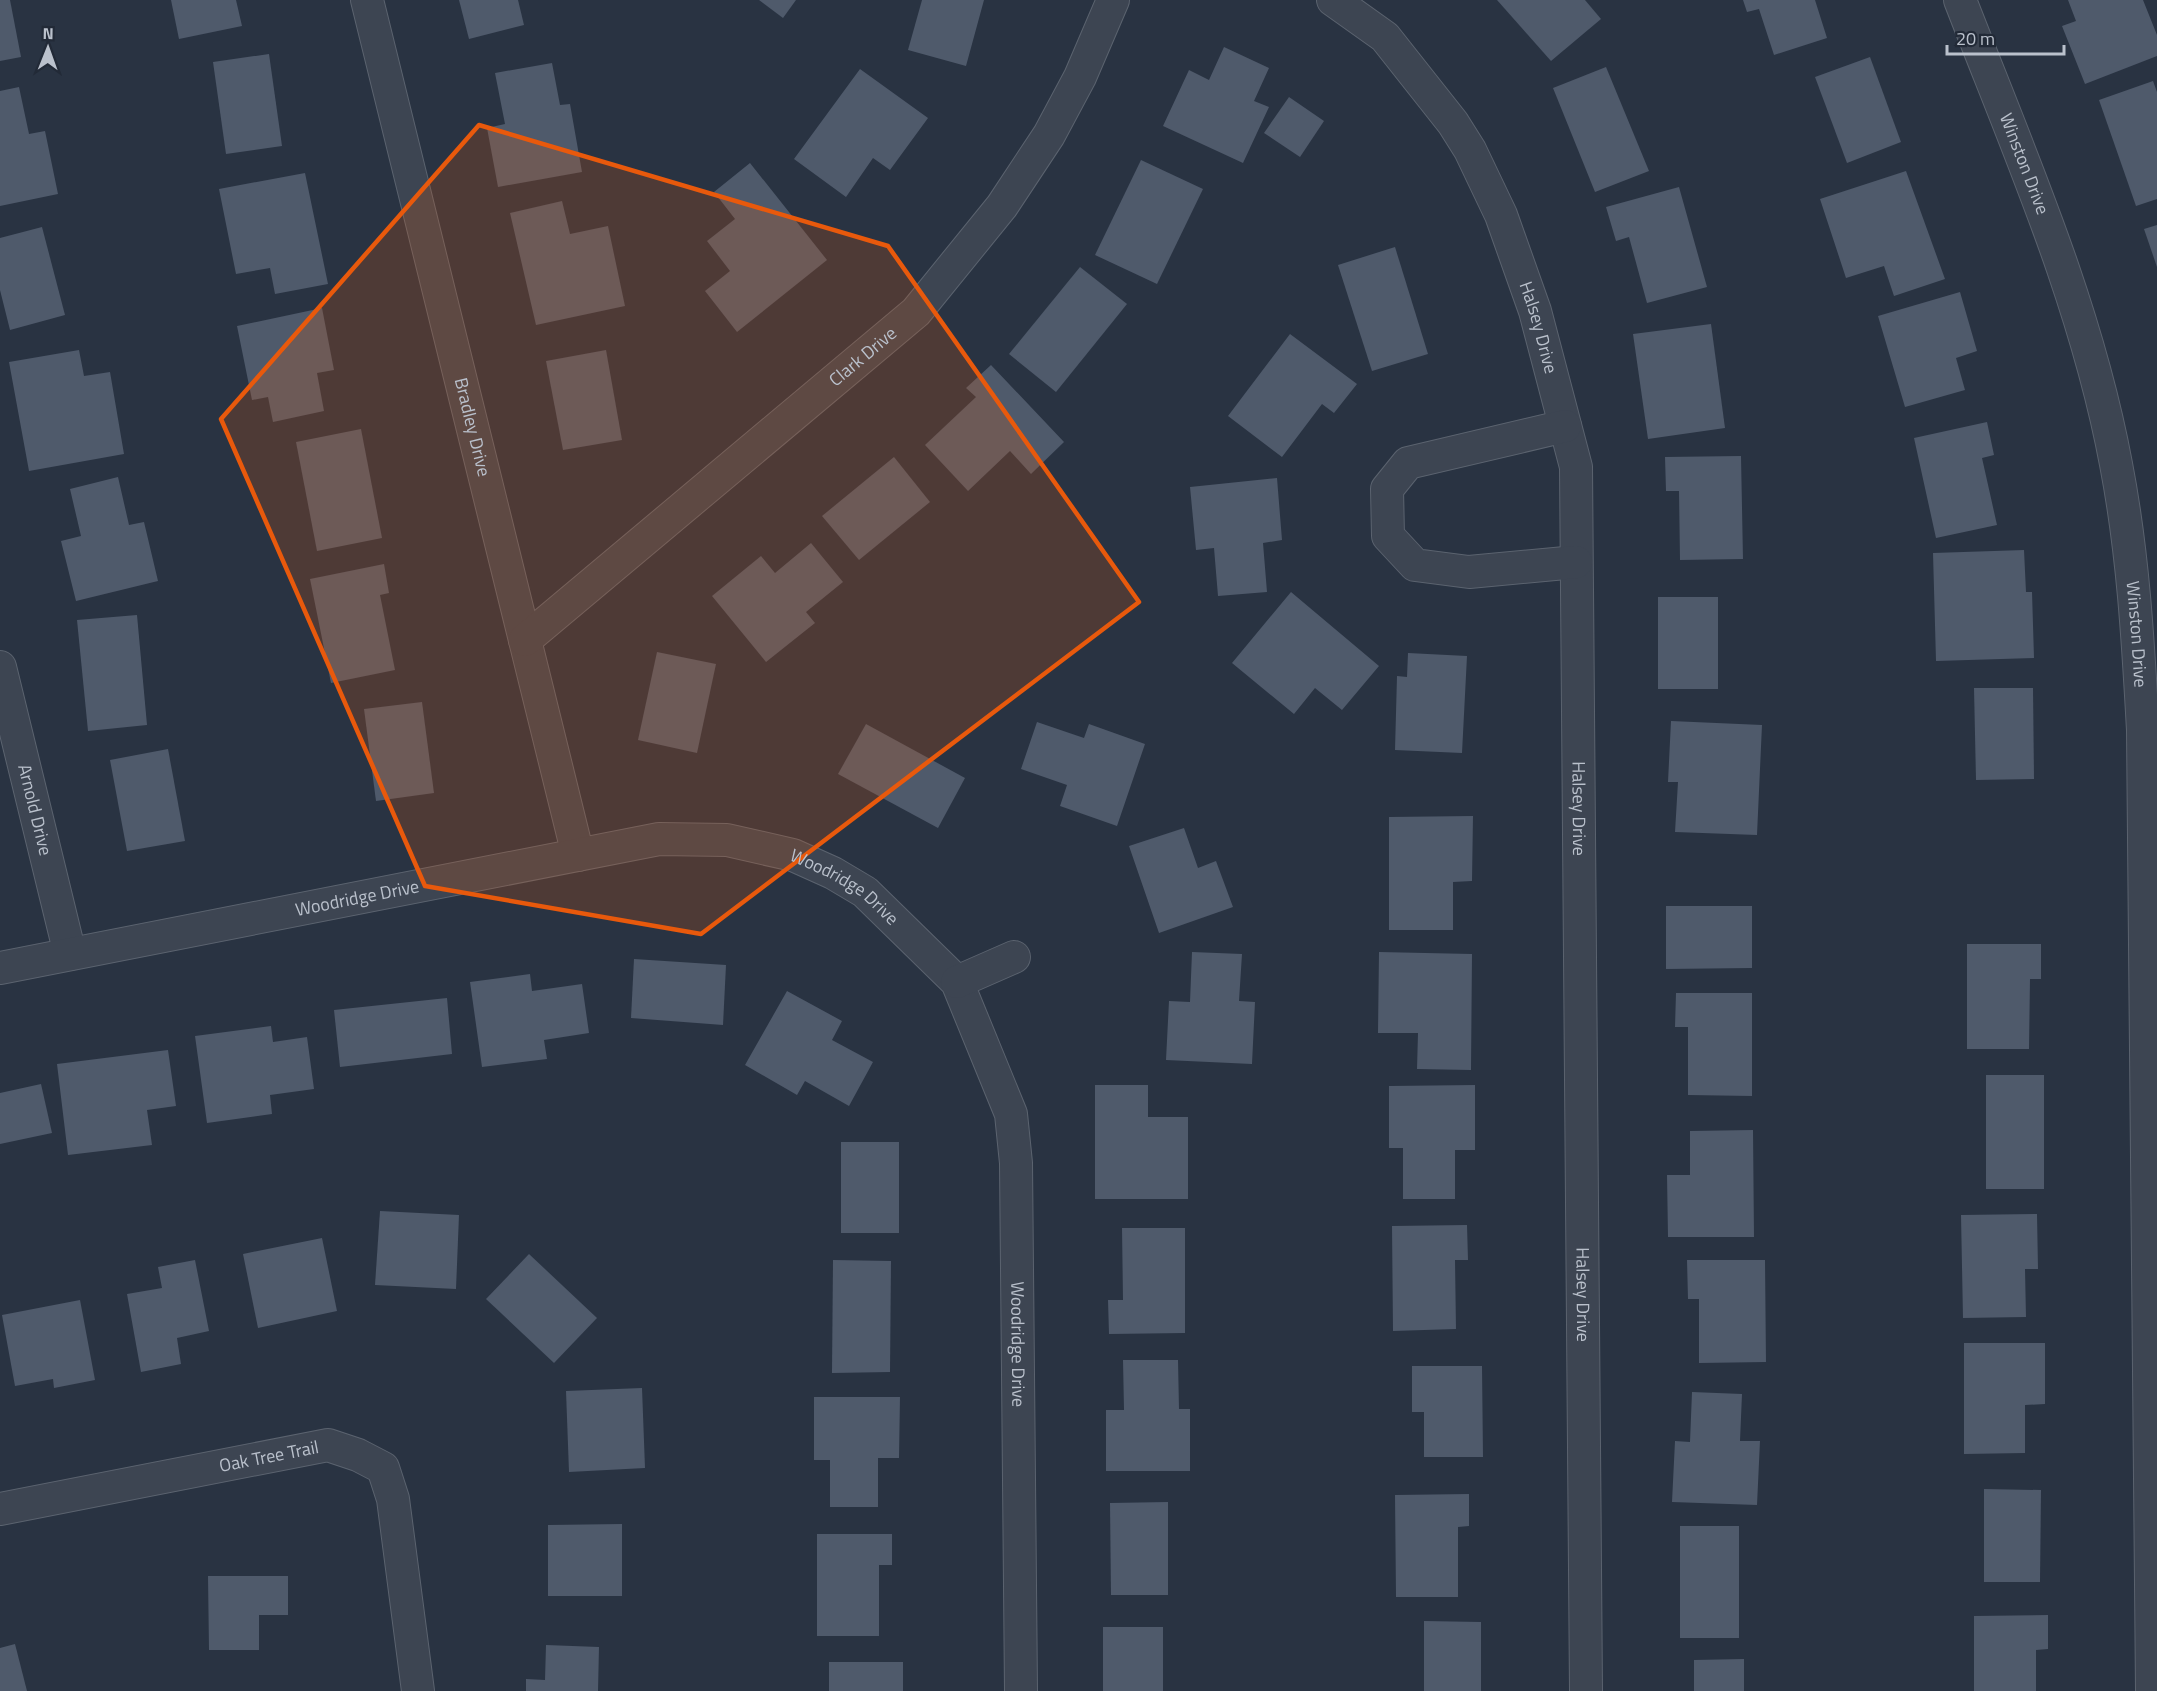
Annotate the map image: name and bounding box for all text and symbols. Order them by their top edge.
north arrow [18,18,78,78]
scale bar [1947,18,2064,56]
text: N [43,21,54,45]
text: 20 m [1956,25,1995,52]
street label: Winston Drive [1993,109,2057,218]
street label: Halsey Drive [1513,277,1565,376]
street label: Clark Drive [823,320,902,393]
street label: Bradley Drive [448,375,498,479]
street label: Winston Drive [2120,580,2155,688]
street label: Arnold Drive [11,761,59,858]
street label: Halsey Drive [1565,761,1593,856]
street label: Woodridge Drive [786,841,905,931]
street label: Woodridge Drive [293,872,421,923]
street label: Halsey Drive [1569,1247,1597,1342]
street label: Woodridge Drive [1004,1281,1032,1407]
street label: Oak Tree Trail [217,1433,321,1479]

